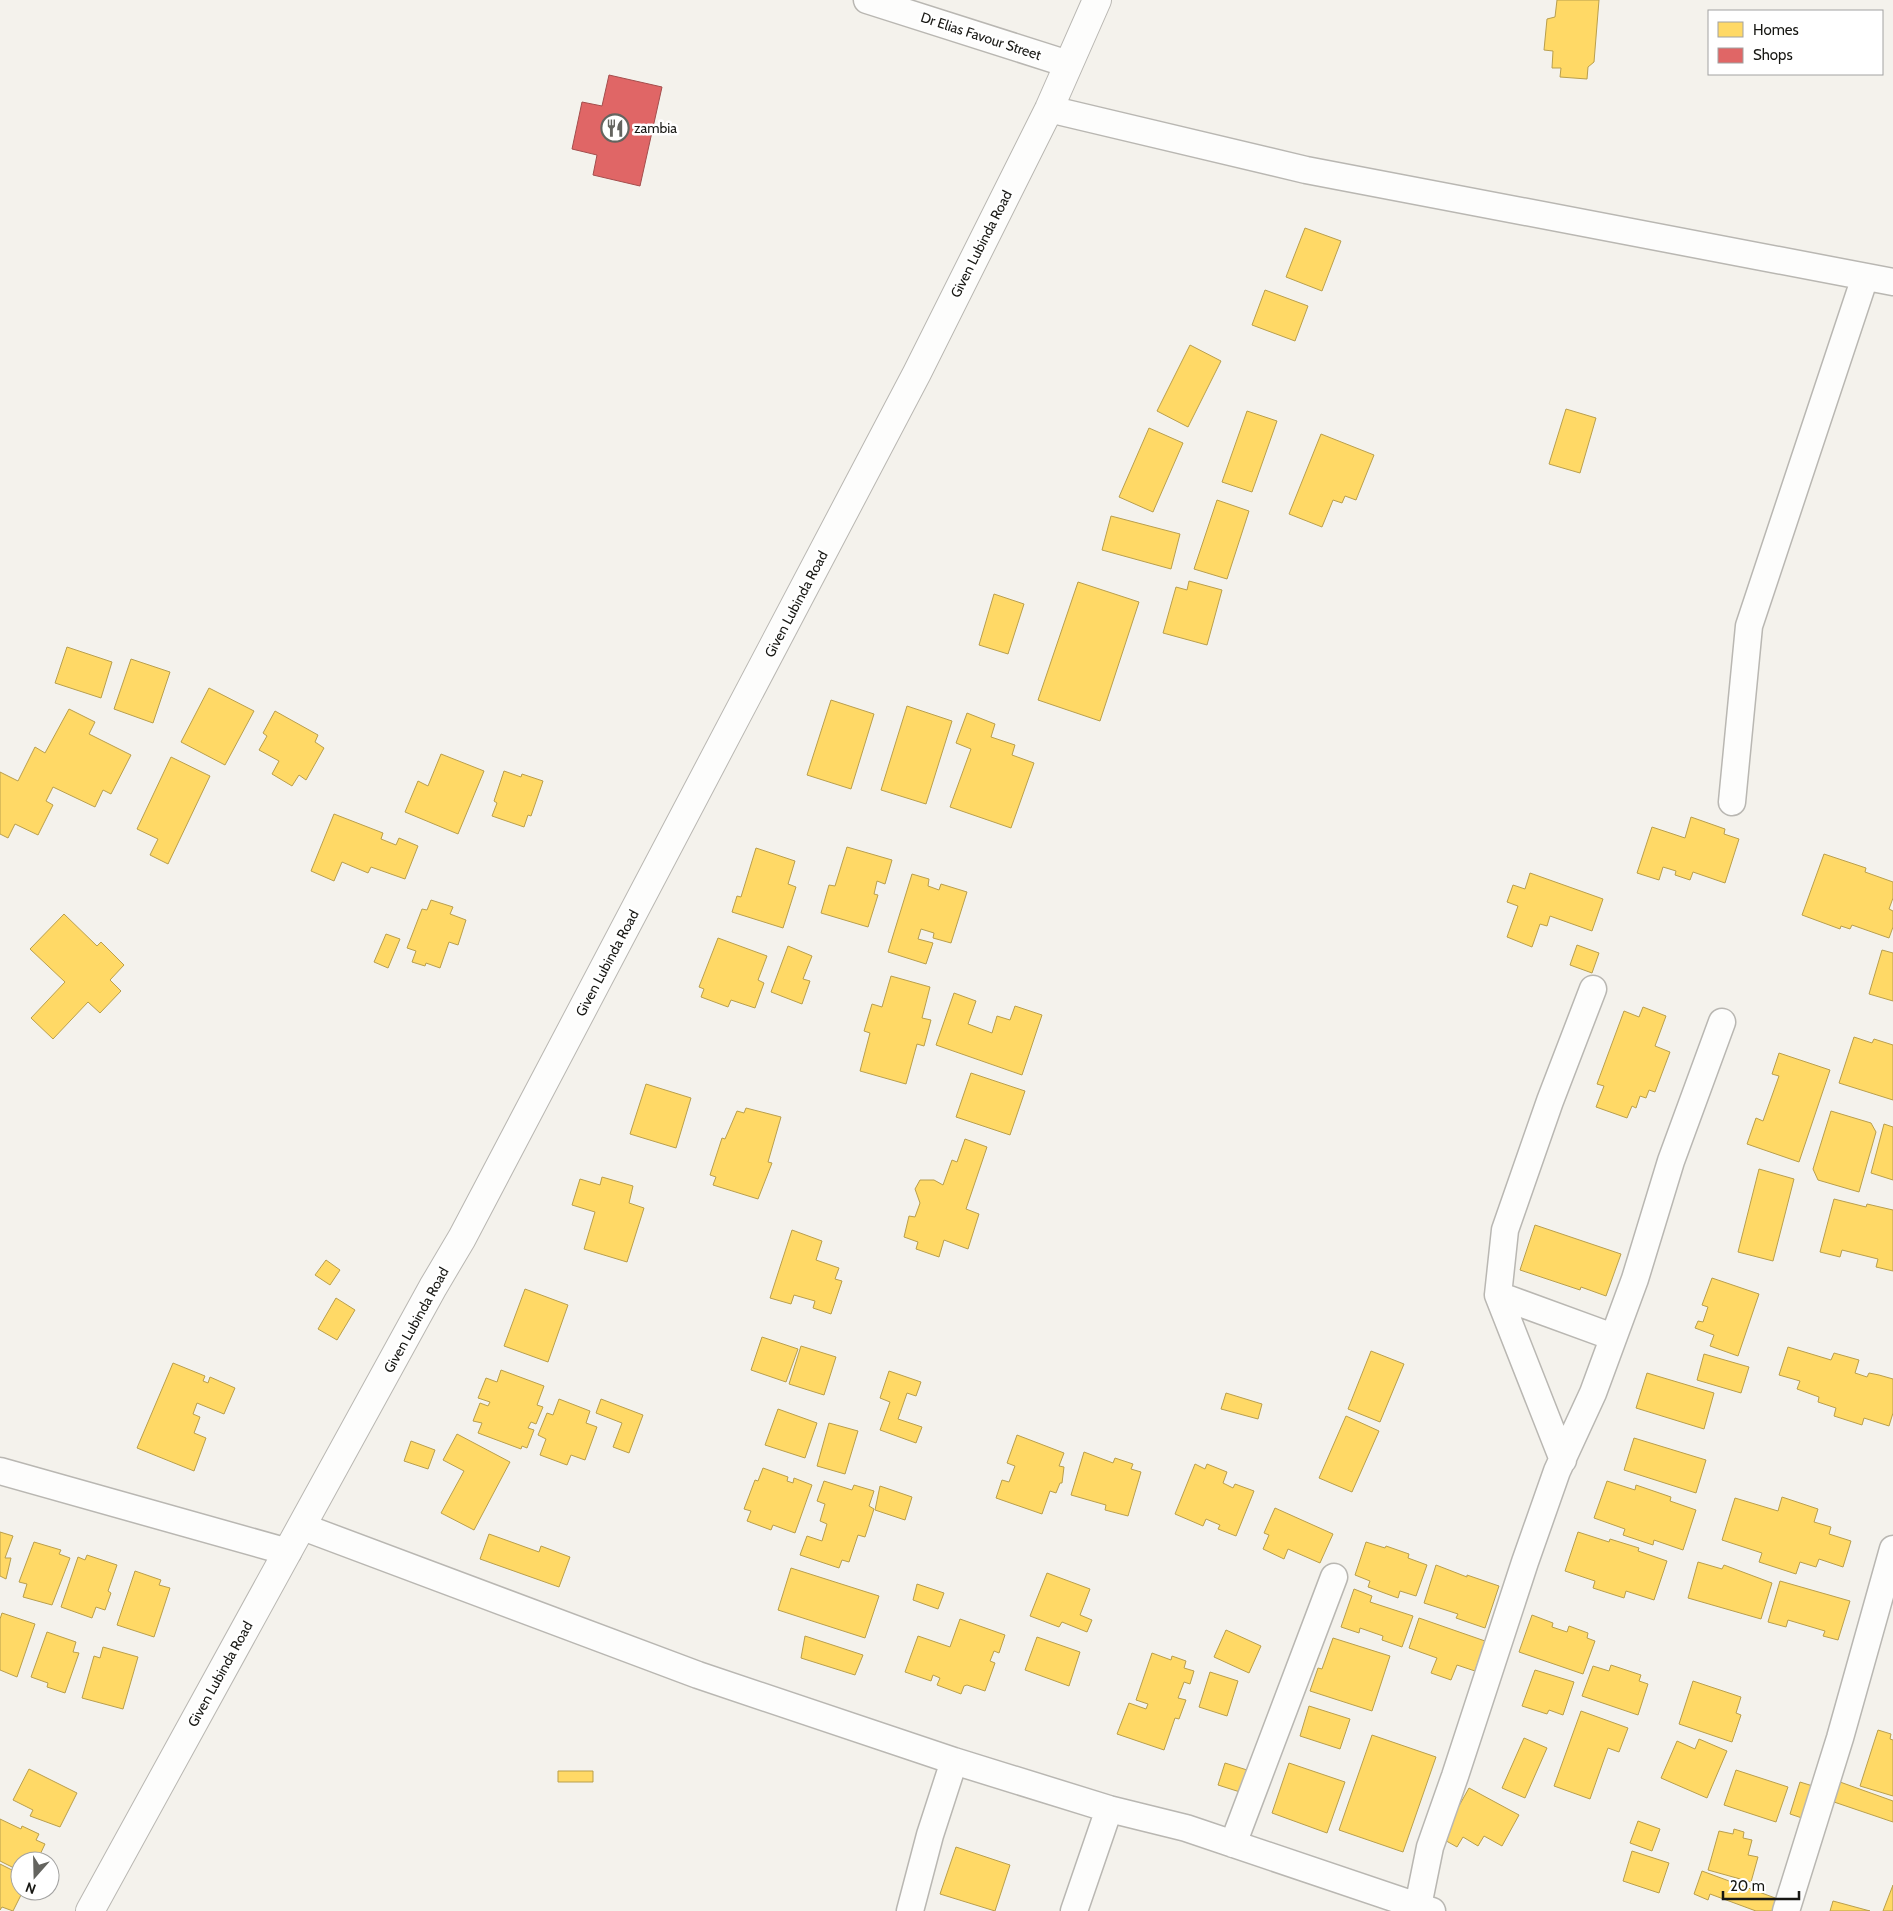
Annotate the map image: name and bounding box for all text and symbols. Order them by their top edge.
street label: Dr Elias Favour Street [918,8,1044,64]
legend [1708,10,1883,75]
text: Homes [1753,21,1799,39]
text: Shops [1753,46,1793,64]
restaurant icon: zambia [600,113,630,143]
place label: zambia [634,119,677,137]
street label: Given Lubinda Road [946,187,1016,301]
street label: Given Lubinda Road [760,548,832,660]
street label: Given Lubinda Road [571,907,643,1019]
street label: Given Lubinda Road [380,1264,452,1376]
street label: Given Lubinda Road [184,1618,256,1730]
north arrow [10,1851,60,1901]
scale bar [1723,1868,1799,1900]
text: 20 m [1730,1877,1765,1895]
text: N [23,1878,38,1898]

